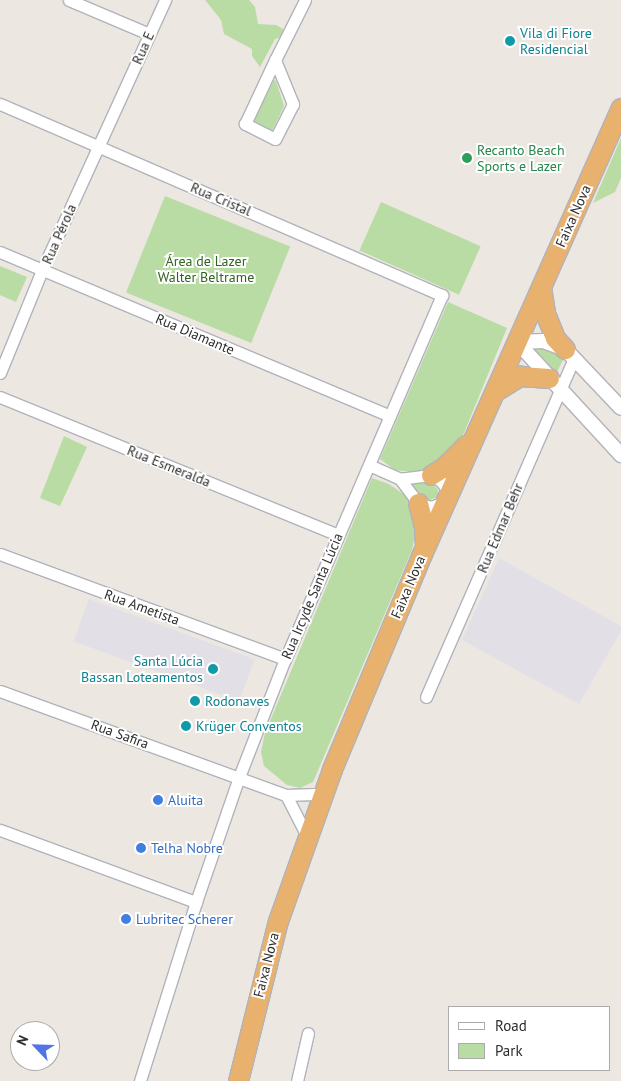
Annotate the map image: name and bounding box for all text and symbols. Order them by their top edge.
place label: Vila di Fiore Residencial [520,25,592,58]
street label: Rua E [128,29,158,67]
marker: Vila di Fiore Residencial [504,35,516,47]
place label: Recanto Beach Sports e Lazer [477,142,565,174]
marker: Recanto Beach Sports e Lazer [461,152,473,164]
street label: Rua Cristal [188,179,254,219]
street label: Faixa Nova [552,182,594,250]
street label: Rua Pérola [38,201,80,267]
park label: Área de Lazer Walter Beltrame [158,253,254,286]
street label: Rua Diamante [153,310,237,358]
street label: Rua Esmeralda [125,442,213,490]
street label: Rua Edmar Behr [474,481,526,575]
street label: Rua Ircyde Santa Lúcia [278,530,346,662]
street label: Faixa Nova [387,553,429,621]
street label: Rua Ametista [102,586,182,628]
place label: Santa Lúcia Bassan Loteamentos [81,653,203,686]
marker: Santa Lúcia Bassan Loteamentos [207,663,219,675]
place label: Rodonaves [205,693,269,709]
marker: Rodonaves [189,695,201,707]
street label: Rua Safira [89,716,151,752]
place label: Krüger Conventos [196,718,302,734]
marker: Krüger Conventos [180,720,192,732]
place label: Aluita [168,792,203,808]
marker: Aluita [152,794,164,806]
place label: Telha Nobre [151,840,223,856]
marker: Telha Nobre [135,842,147,854]
place label: Lubritec Scherer [136,911,233,927]
marker: Lubritec Scherer [120,913,132,925]
street label: Faixa Nova [250,931,282,999]
legend [448,1006,611,1071]
text: Road [495,1016,527,1035]
north arrow [10,1021,60,1071]
text: N [12,1032,32,1048]
text: Park [495,1041,523,1060]

